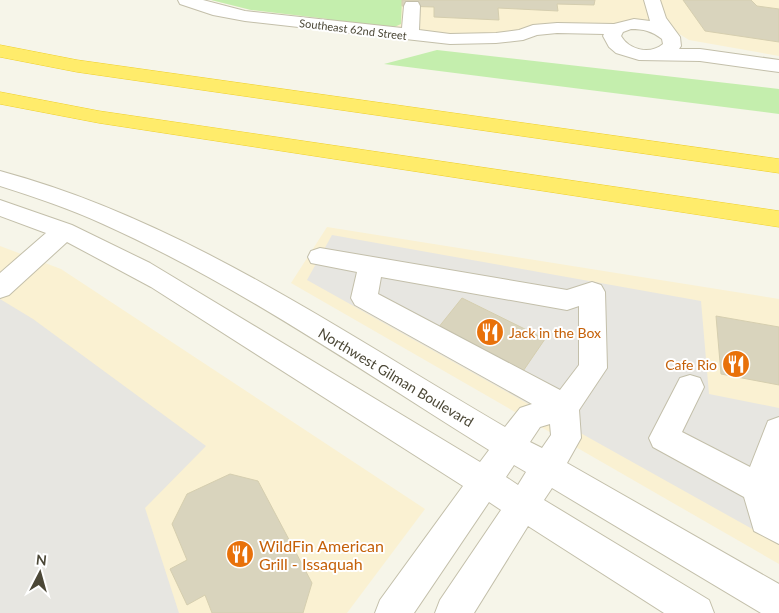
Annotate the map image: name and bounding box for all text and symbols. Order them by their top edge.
street label: Southeast 62nd Street [299,16,407,42]
restaurant icon: Jack in the Box [475,317,505,347]
street label: Northwest Gilman Boulevard [315,324,477,430]
place label: Jack in the Box [509,324,601,341]
restaurant icon: Cafe Rio [721,349,751,379]
place label: Cafe Rio [665,356,717,373]
place label: WildFin American Grill - Issaquah [259,536,384,573]
restaurant icon: WildFin American Grill - Issaquah [225,539,255,569]
north arrow [15,548,65,598]
text: N [35,551,48,569]

